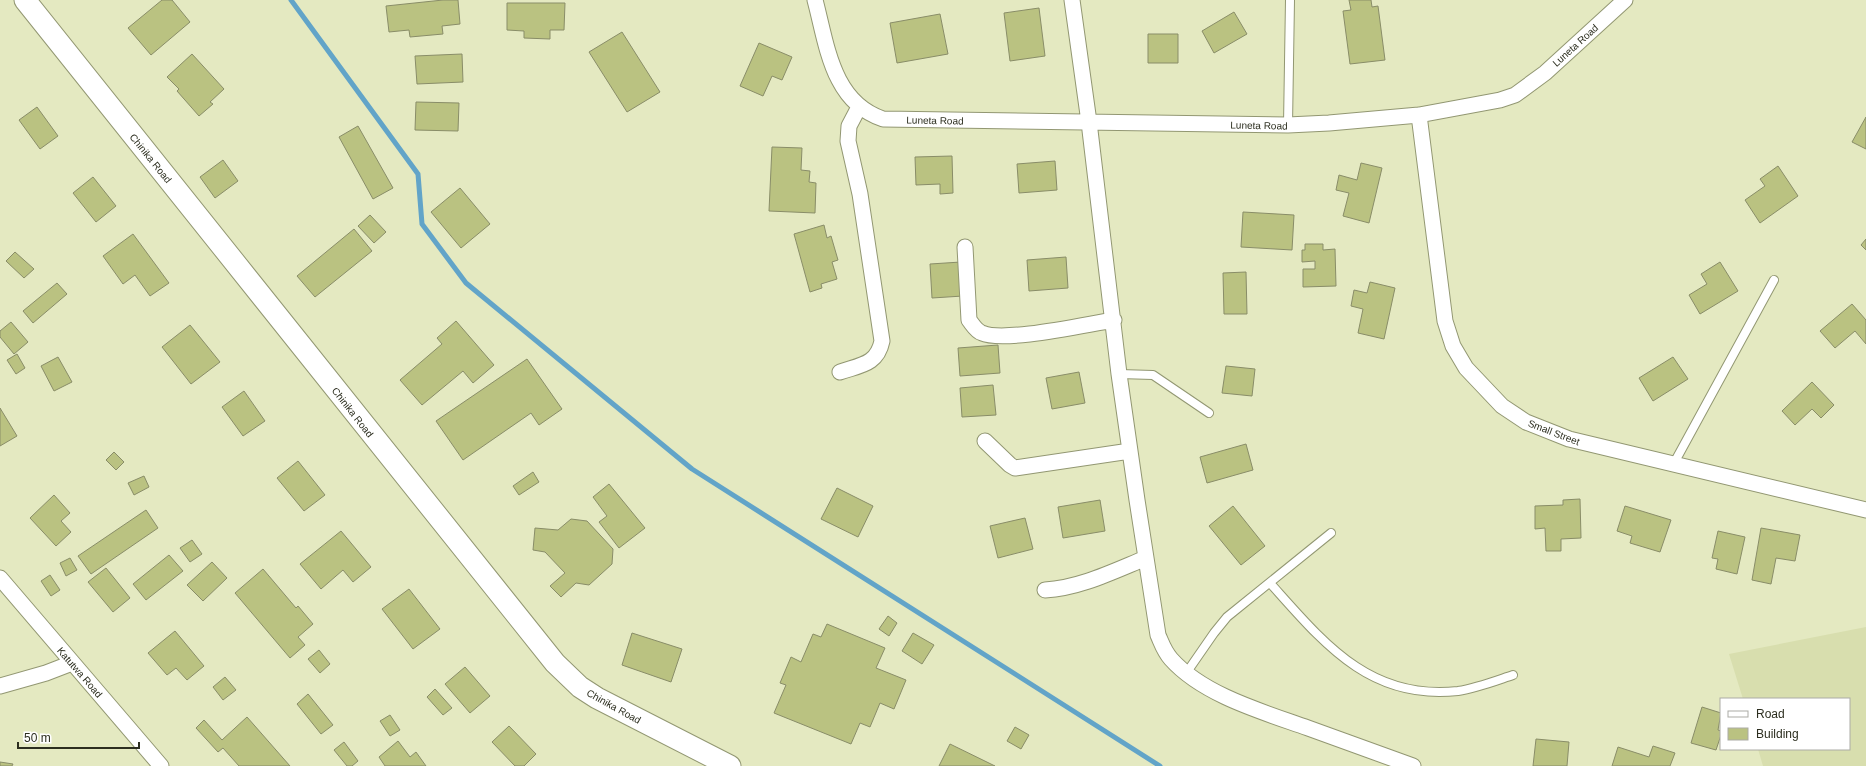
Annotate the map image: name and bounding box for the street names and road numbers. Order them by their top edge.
street label: Luneta Road [1550,22,1600,69]
street label: Luneta Road [906,115,964,126]
street label: Luneta Road [1230,120,1288,131]
street label: Chinika Road [127,132,174,185]
street label: Chinika Road [330,385,375,439]
street label: Small Street [1526,418,1581,447]
street label: Katutwa Road [55,645,104,700]
street label: Chinika Road [585,687,643,726]

